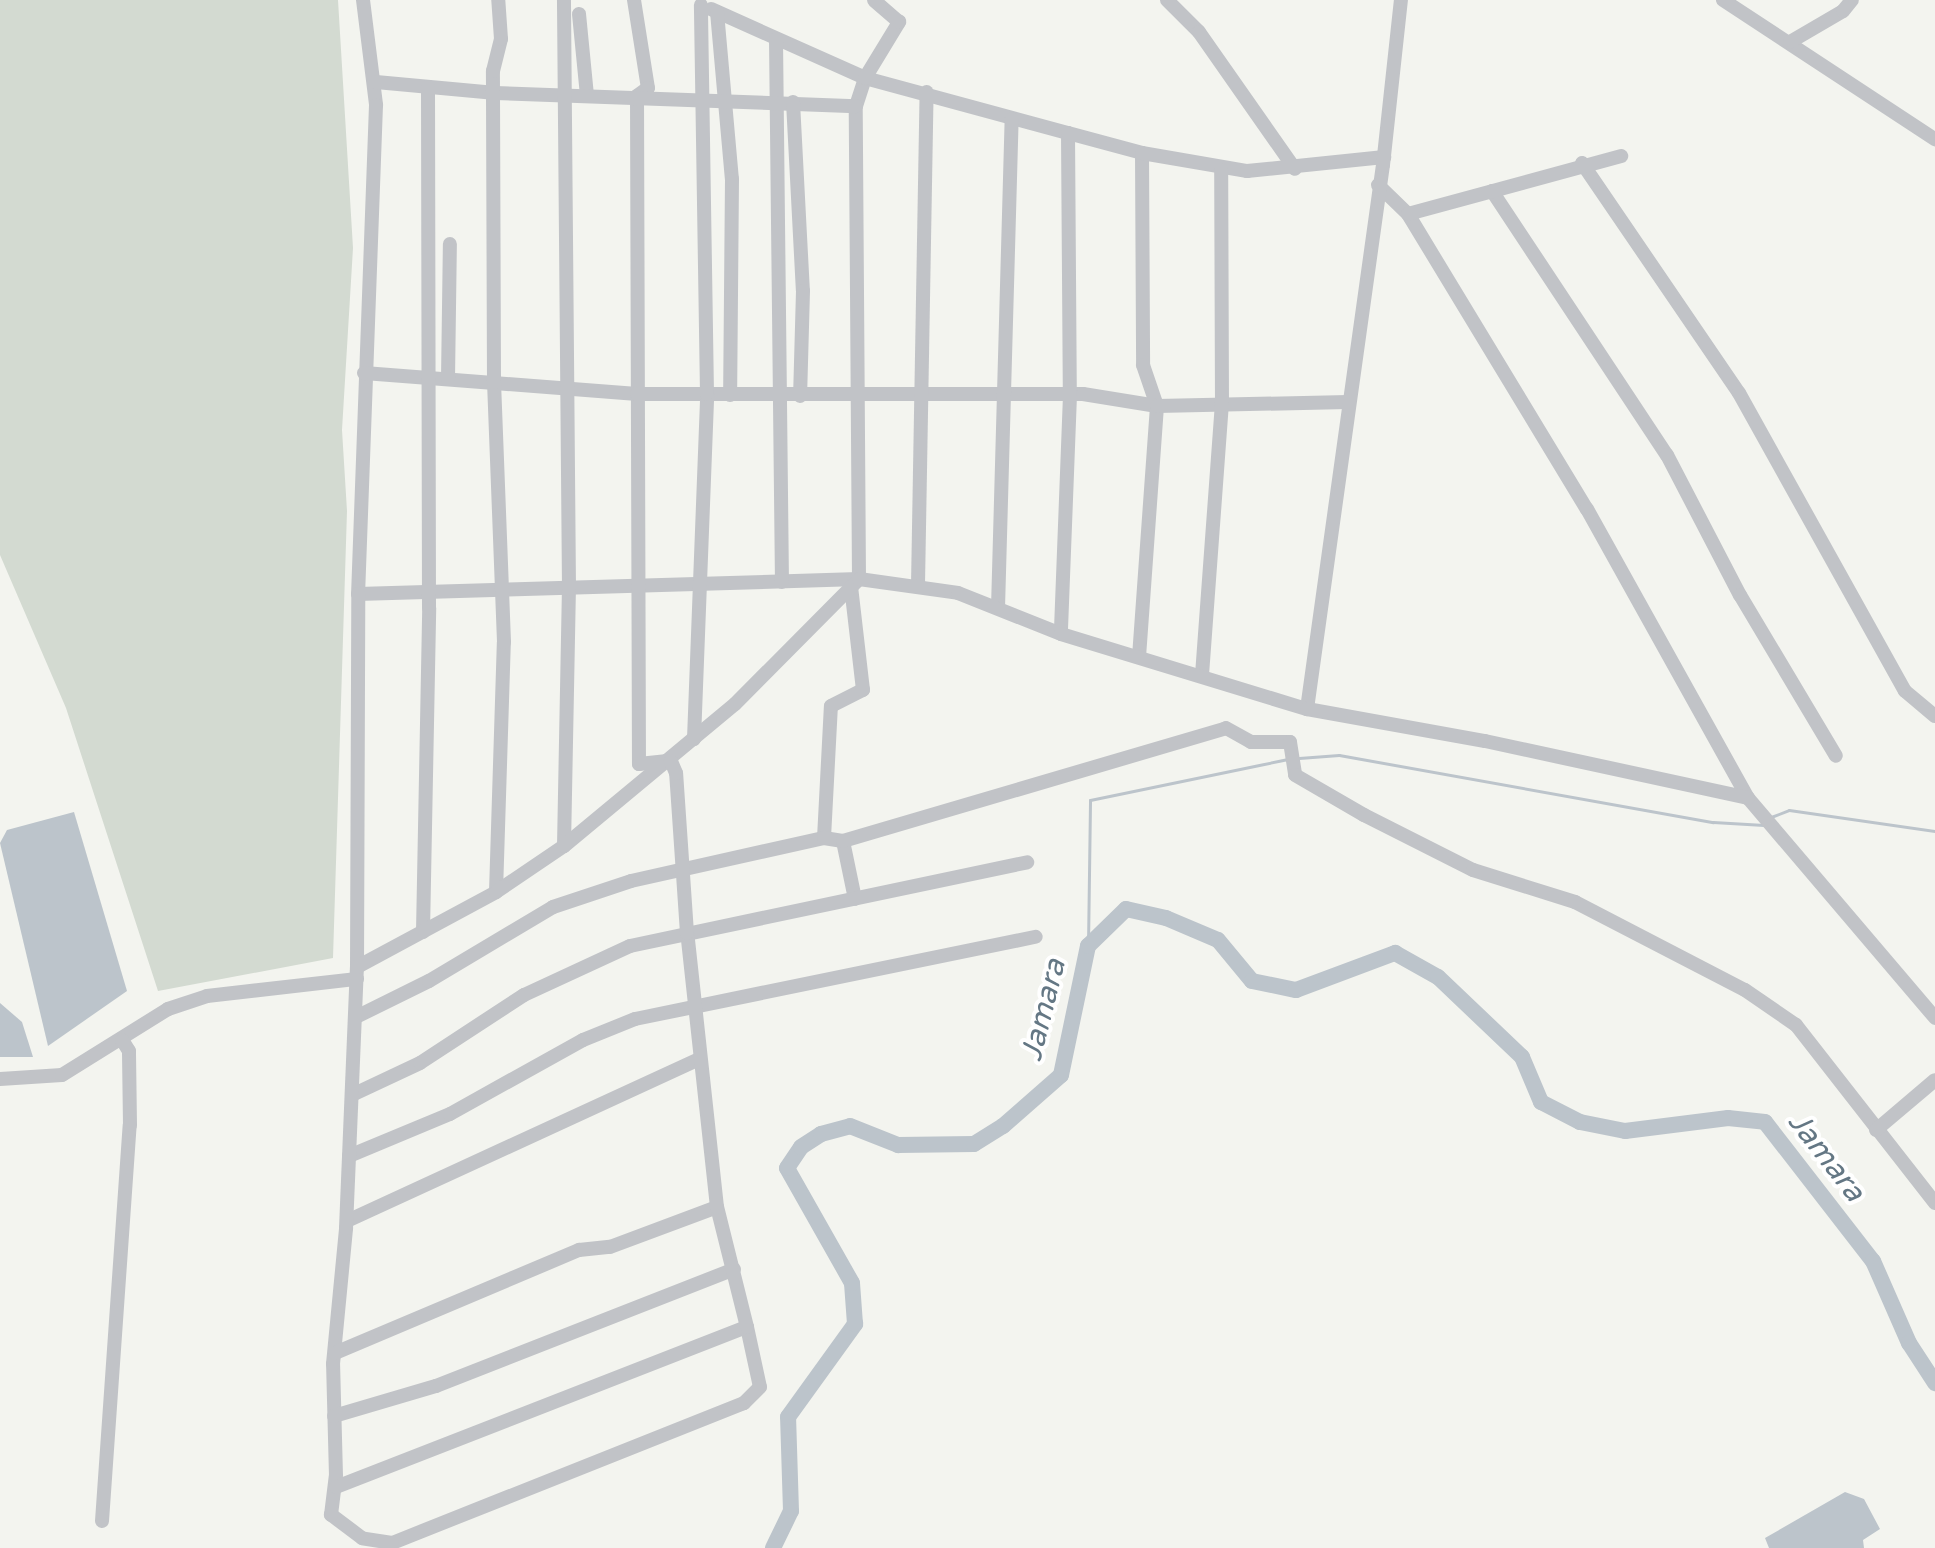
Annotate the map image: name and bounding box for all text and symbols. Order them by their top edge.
water label: Jamara [1014,955,1074,1065]
water label: Jamara [1780,1105,1872,1209]

